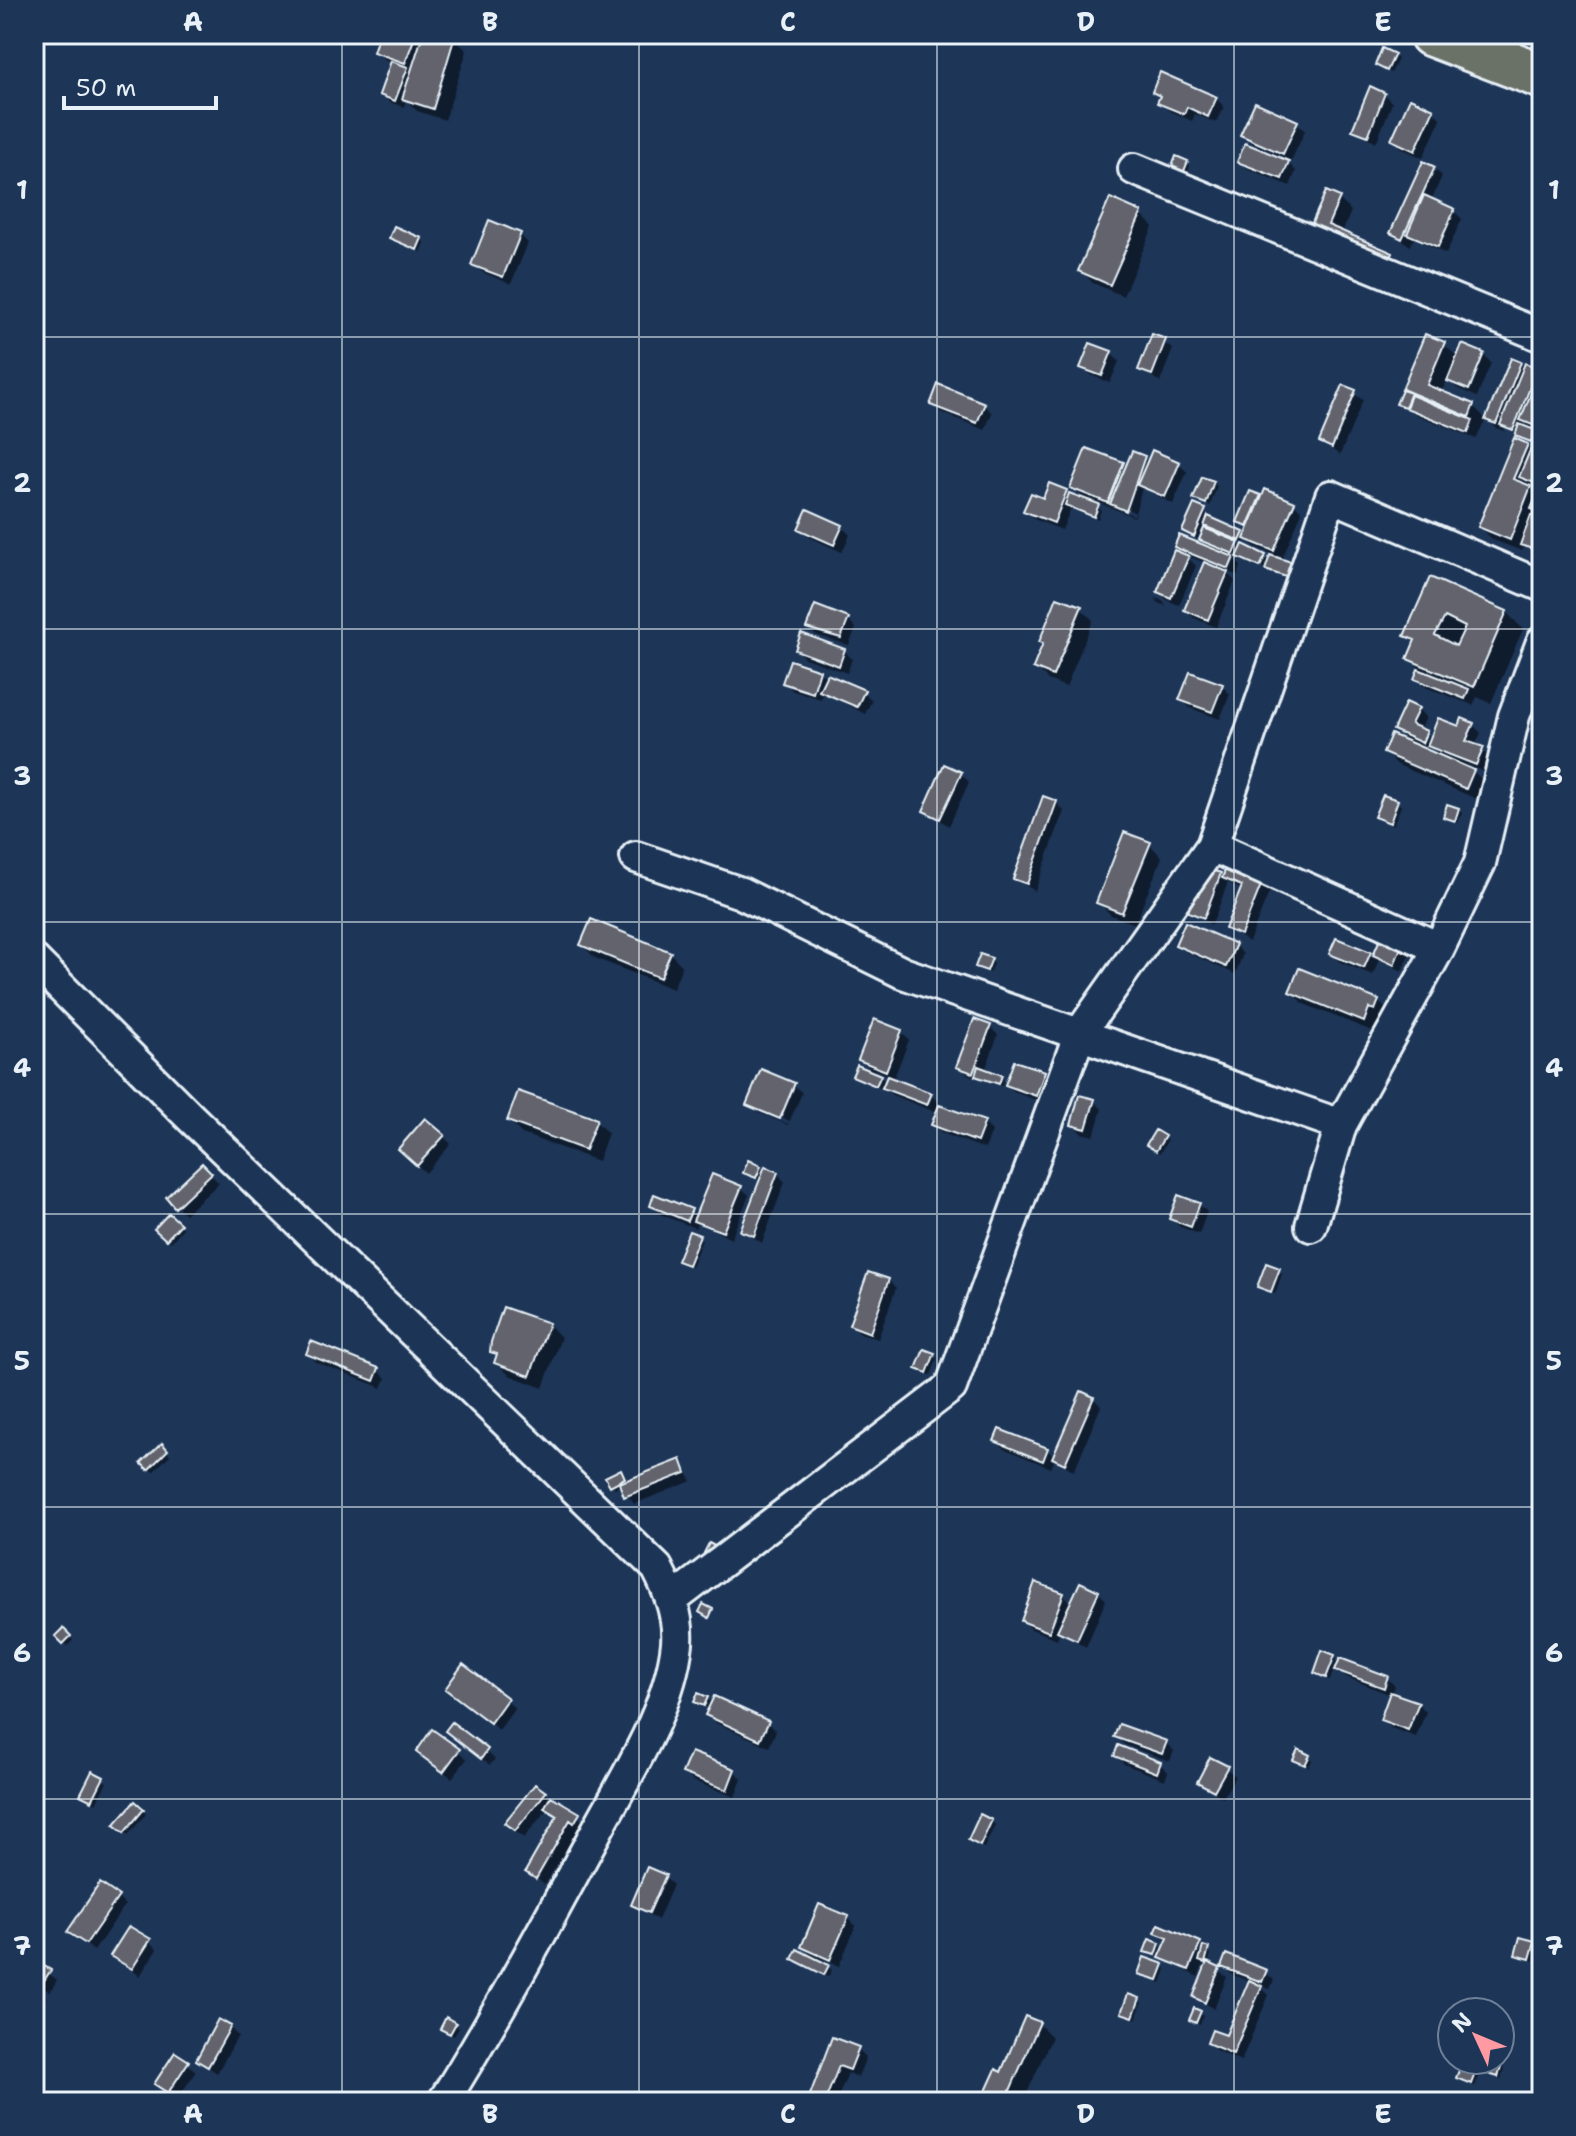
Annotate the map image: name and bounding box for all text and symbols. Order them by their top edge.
text: A [183,4,203,39]
text: B [482,4,498,39]
text: C [780,4,796,39]
text: D [1077,4,1095,39]
text: E [1374,4,1392,39]
scale bar [64,60,216,110]
text: 50 m [76,72,136,104]
text: 1 [16,172,28,207]
text: 1 [1548,172,1560,207]
text: 2 [13,465,31,500]
text: 2 [1545,465,1563,500]
text: 3 [13,758,31,793]
text: 3 [1545,758,1563,793]
text: 4 [13,1050,31,1085]
text: 4 [1545,1050,1563,1085]
text: 5 [14,1343,30,1378]
text: 5 [1546,1343,1562,1378]
text: 6 [13,1635,31,1670]
text: 6 [1545,1635,1563,1670]
text: 7 [13,1928,31,1963]
text: 7 [1545,1928,1563,1963]
north arrow [1436,1996,1516,2076]
text: N [1445,2006,1478,2039]
text: A [183,2096,203,2131]
text: B [482,2096,498,2131]
text: C [780,2096,796,2131]
text: D [1077,2096,1095,2131]
text: E [1374,2096,1392,2131]

